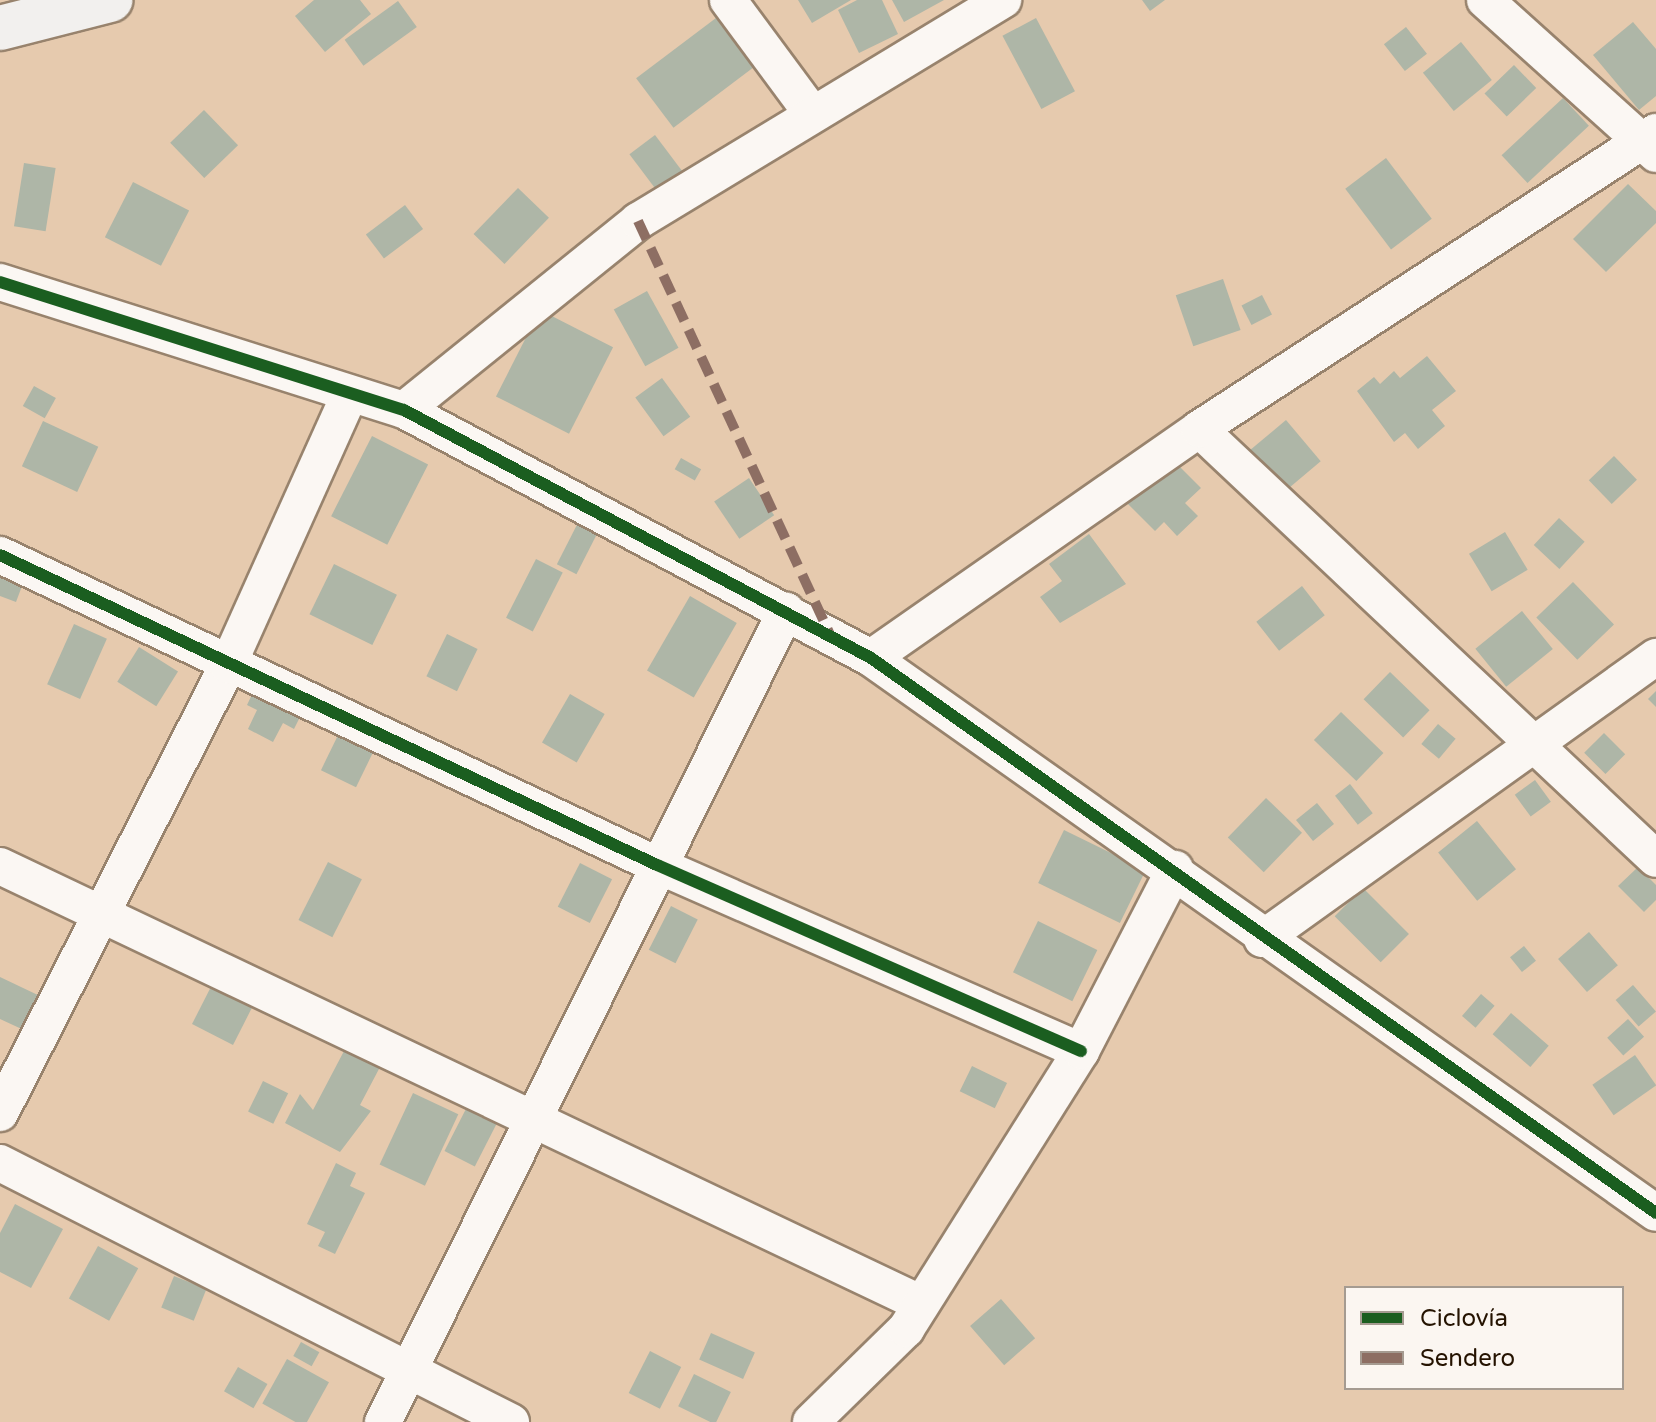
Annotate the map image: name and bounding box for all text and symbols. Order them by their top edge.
legend [1344,1286,1624,1390]
text: Ciclovía [1420,1304,1508,1333]
text: Sendero [1420,1344,1515,1373]

